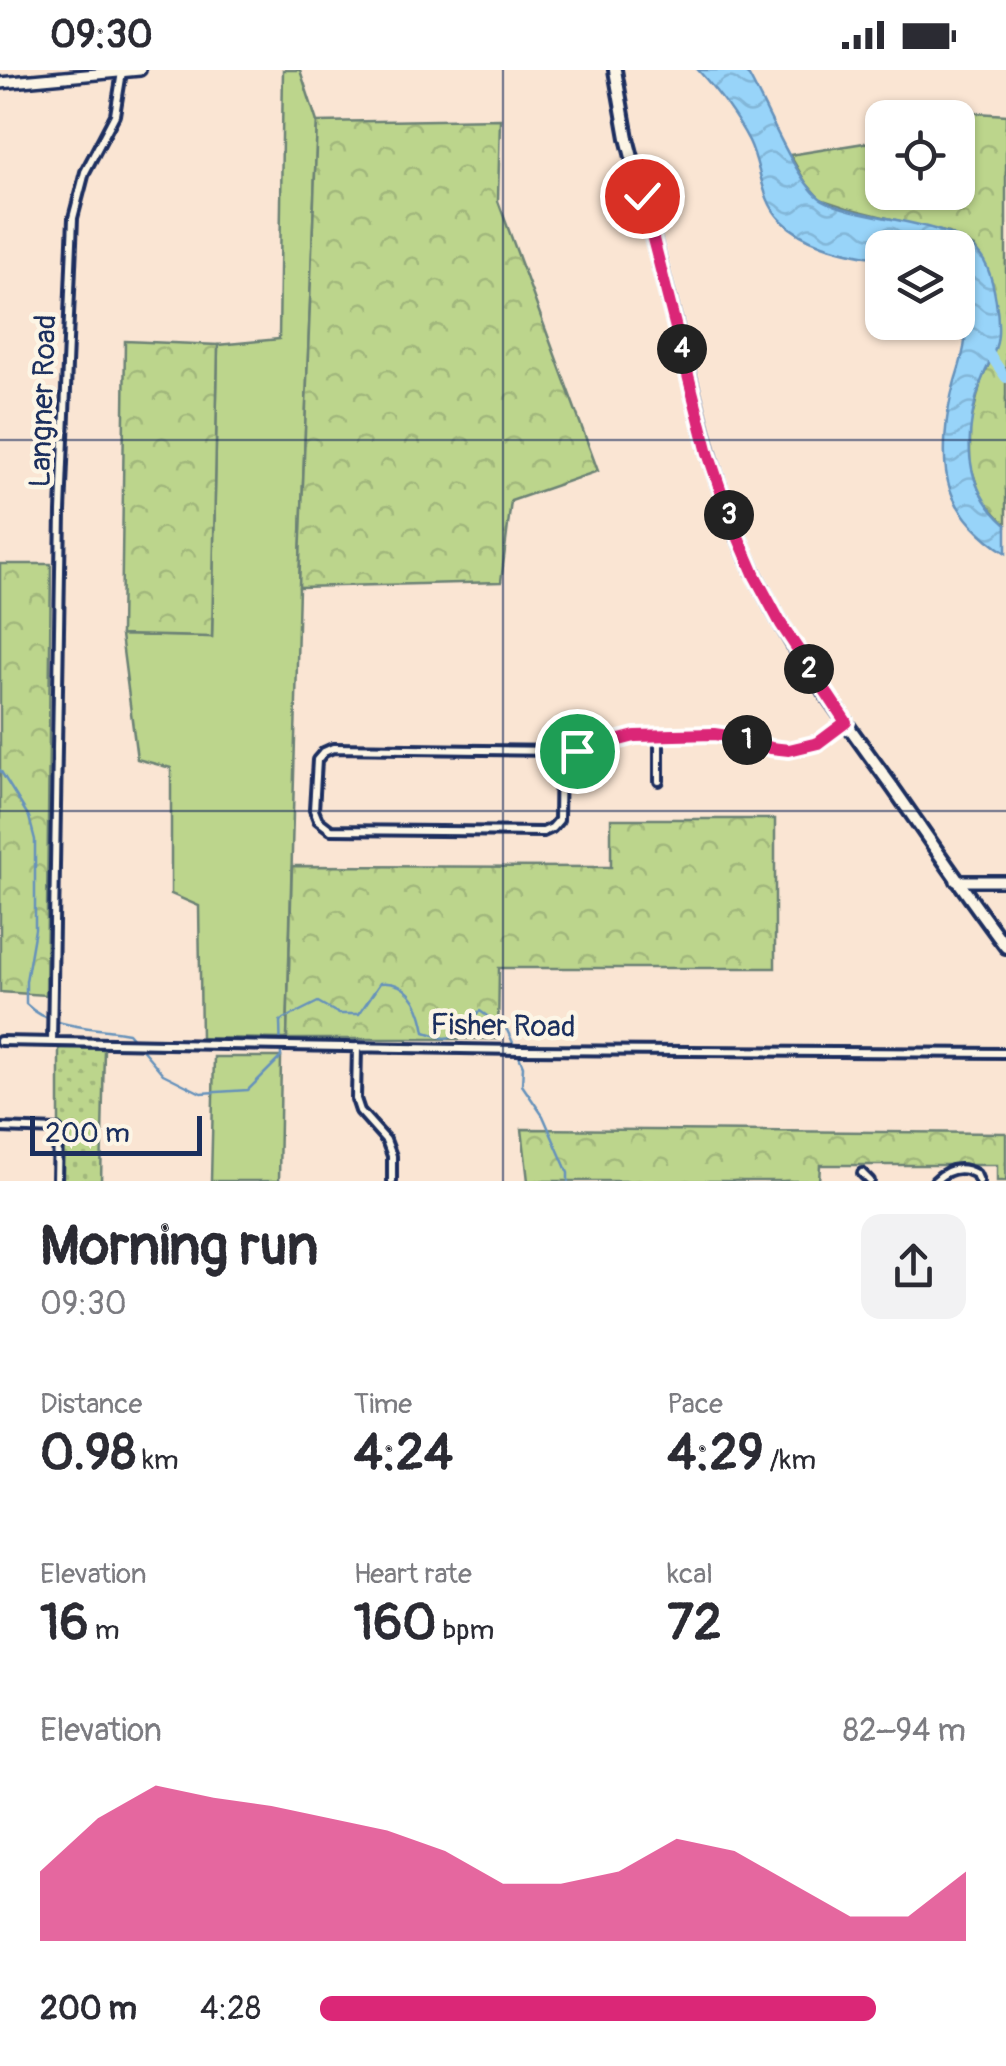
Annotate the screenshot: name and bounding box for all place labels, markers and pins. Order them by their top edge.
pin [600,154,685,239]
pin: 4 [657,324,707,374]
pin: 3 [704,490,754,540]
pin: 2 [784,644,834,694]
pin [535,709,620,794]
pin: 1 [722,715,772,765]

